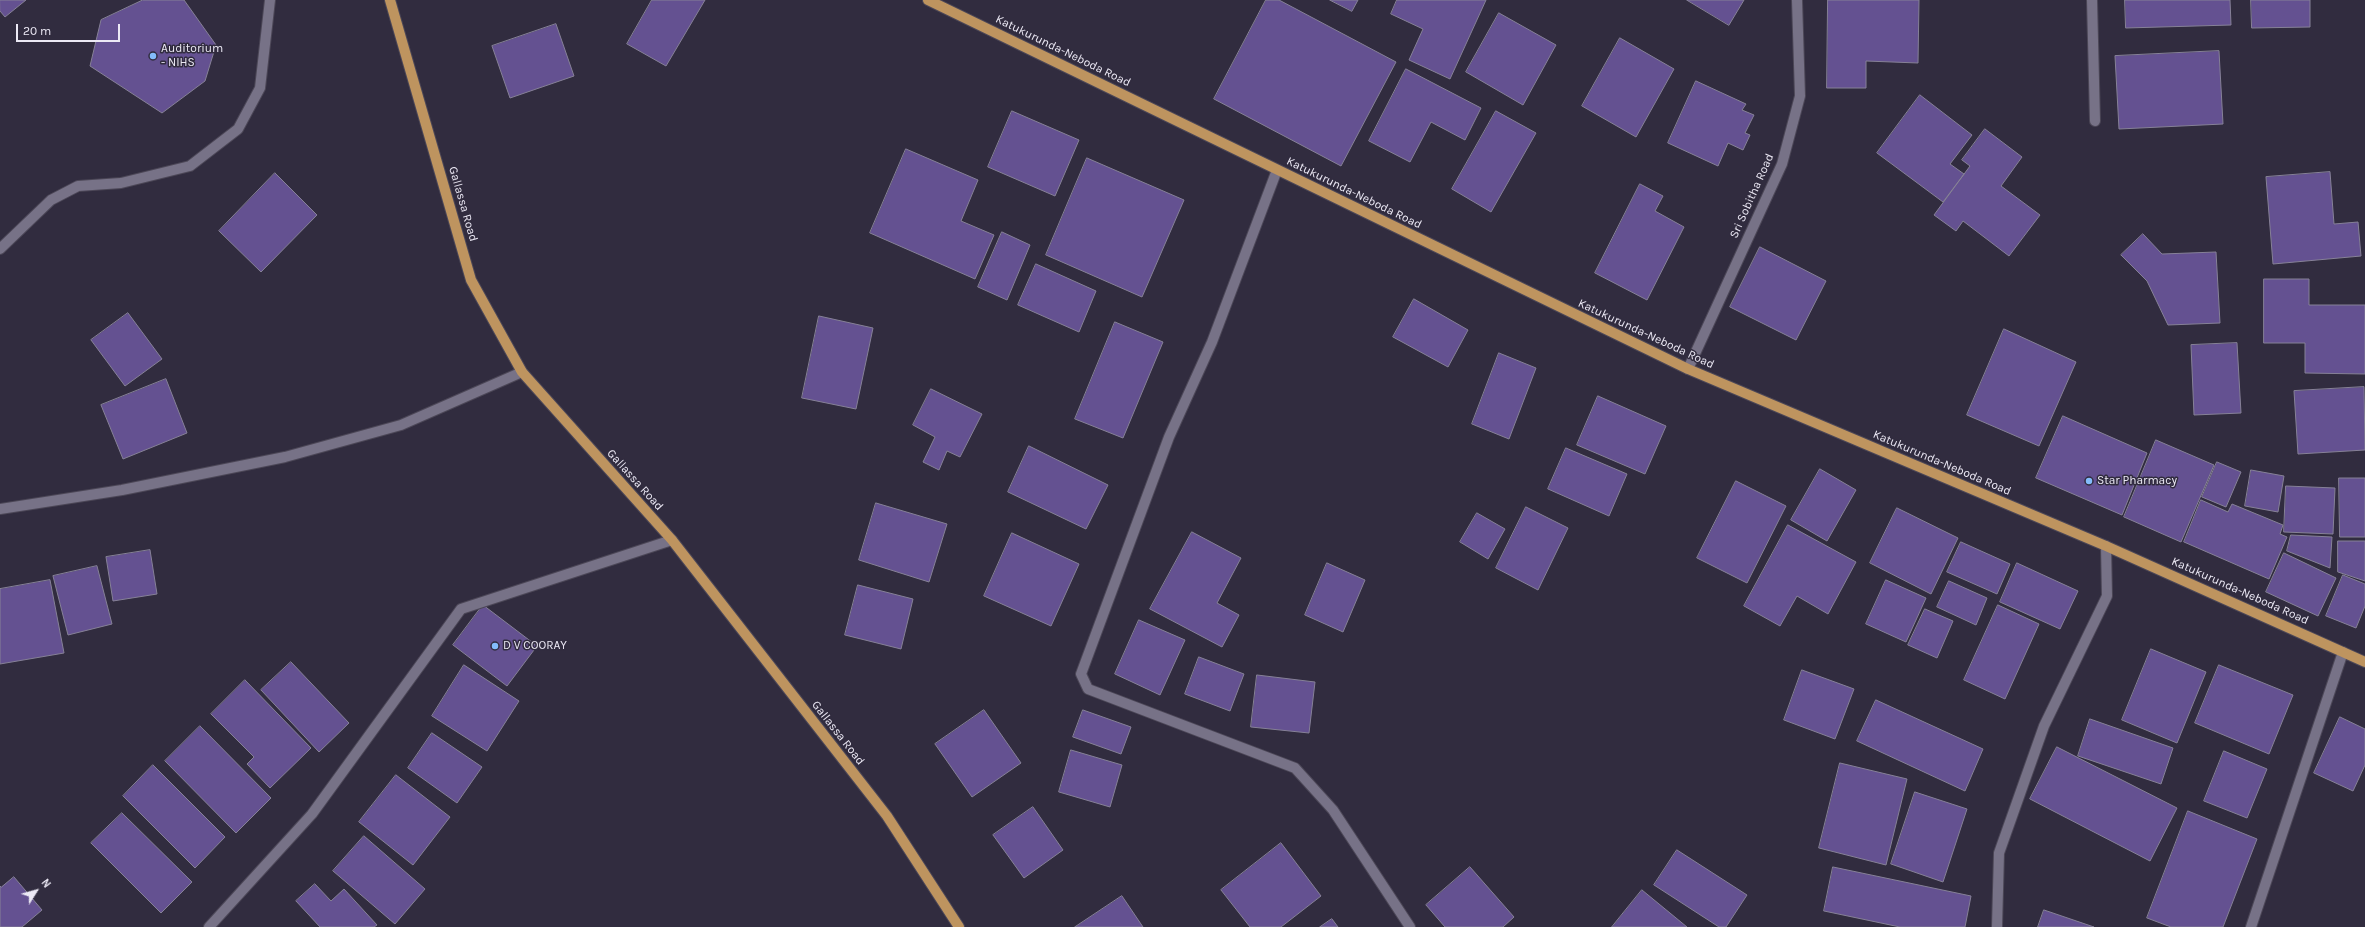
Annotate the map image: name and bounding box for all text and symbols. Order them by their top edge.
street label: Katukurunda-Neboda Road [993,12,1133,90]
scale bar [18,16,122,42]
text: 20 m [23,24,51,38]
place label: Auditorium - NIHS [161,42,223,70]
marker: Auditorium - NIHS [148,51,158,61]
street label: Sri Sobitha Road [1727,151,1777,241]
street label: Katukurunda-Neboda Road [1284,154,1424,232]
street label: Gallassa Road [445,165,481,243]
street label: Katukurunda-Neboda Road [1576,296,1716,372]
street label: Katukurunda-Neboda Road [1871,427,2013,499]
street label: Gallassa Road [604,446,666,514]
place label: Star Pharmacy [2097,474,2177,488]
marker: Star Pharmacy [2084,476,2094,486]
street label: Katukurunda-Neboda Road [2169,554,2311,628]
place label: D V COORAY [503,639,567,653]
marker: D V COORAY [490,641,500,651]
street label: Gallassa Road [809,698,867,768]
north arrow [16,871,56,911]
text: N [38,876,54,891]

